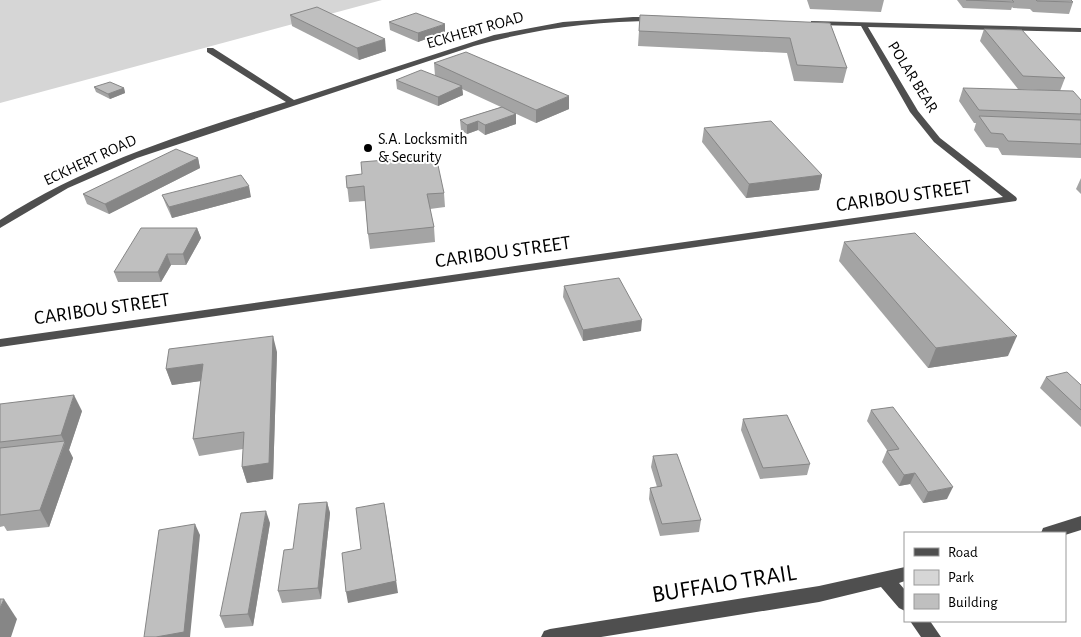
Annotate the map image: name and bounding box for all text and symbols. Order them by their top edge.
street label: ECKHERT ROAD [425,9,525,51]
street label: POLAR BEAR [885,39,941,115]
place label: S.A. Locksmith & Security [378,131,468,166]
street label: ECKHERT ROAD [41,132,139,188]
marker: S.A. Locksmith & Security [362,142,374,154]
street label: CARIBOU STREET [835,177,973,215]
street label: CARIBOU STREET [434,233,572,271]
street label: CARIBOU STREET [33,290,171,328]
legend [904,532,1066,622]
text: Road [948,545,978,560]
street label: BUFFALO TRAIL [650,561,798,607]
text: Park [948,570,974,585]
text: Building [948,595,998,610]

